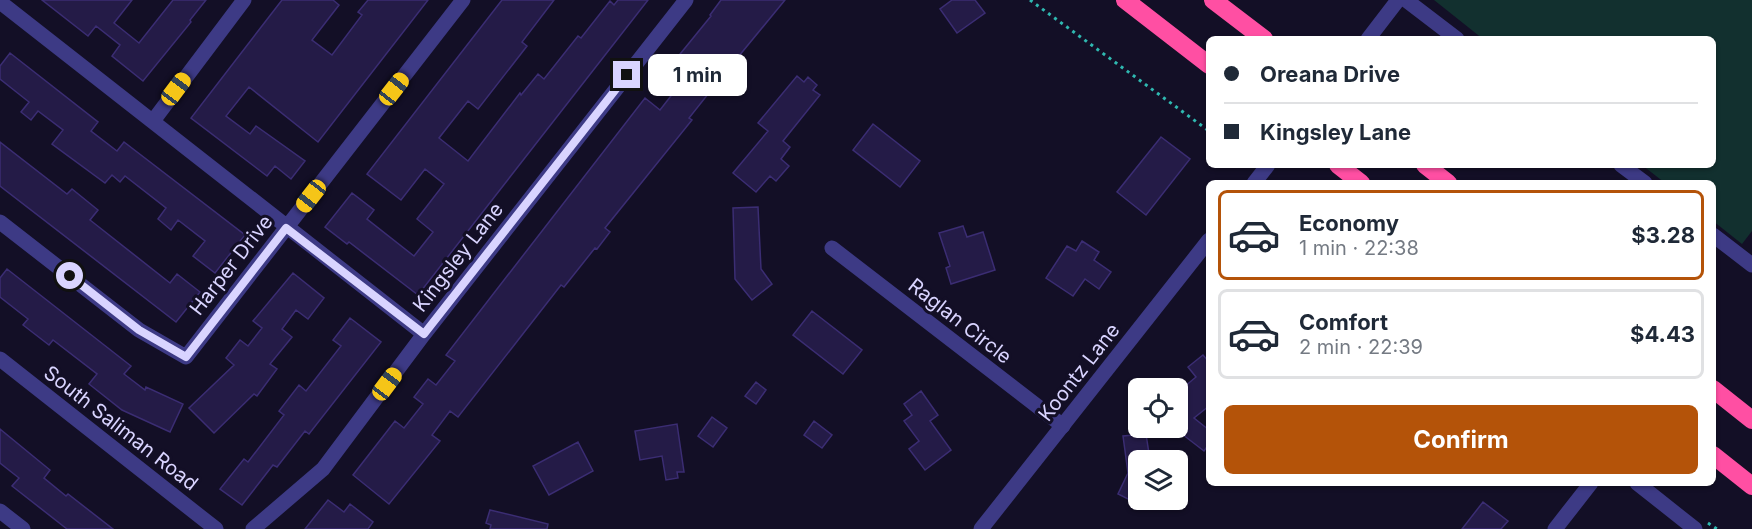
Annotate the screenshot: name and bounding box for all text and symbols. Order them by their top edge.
callout: 1 min [648,54,747,96]
route end [613,61,640,88]
text: Oreana Drive [1260,61,1400,87]
text: 1 min [673,63,722,87]
car [158,69,194,109]
car [376,69,412,109]
text: Kingsley Lane [1260,119,1411,145]
car [293,176,329,216]
street label: Kingsley Lane [408,198,508,316]
icon: car [1227,208,1281,262]
street label: Harper Drive [184,210,278,320]
text: Economy [1299,210,1399,236]
text: $3.28 [1631,222,1695,248]
text: 1 min · 22:38 [1299,236,1419,260]
route start [56,262,83,289]
street label: Raglan Circle [904,273,1016,369]
icon: car [1227,307,1281,361]
text: Comfort [1299,309,1388,335]
street label: Koontz Lane [1033,318,1125,426]
text: $4.43 [1630,321,1695,347]
text: 2 min · 22:39 [1299,335,1423,359]
street label: South Saliman Road [39,360,203,496]
car [369,364,405,404]
map controls [1128,378,1188,510]
button: locate [1128,378,1188,438]
button: Confirm [1224,405,1698,474]
button: layers [1128,450,1188,510]

